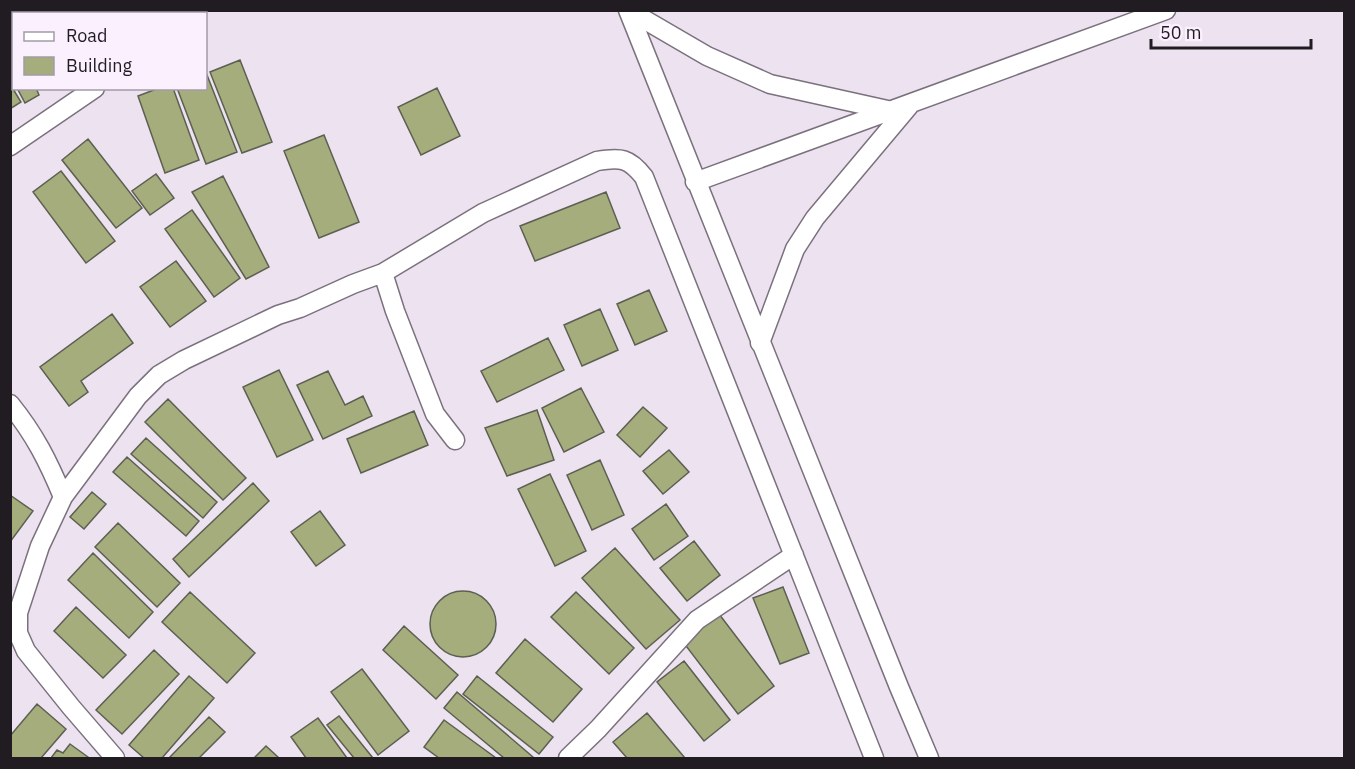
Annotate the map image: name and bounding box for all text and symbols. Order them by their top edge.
legend [12,12,207,90]
scale bar [1151,12,1312,50]
text: 50 m [1160,21,1202,44]
text: Road [66,24,107,47]
text: Building [66,54,133,77]

